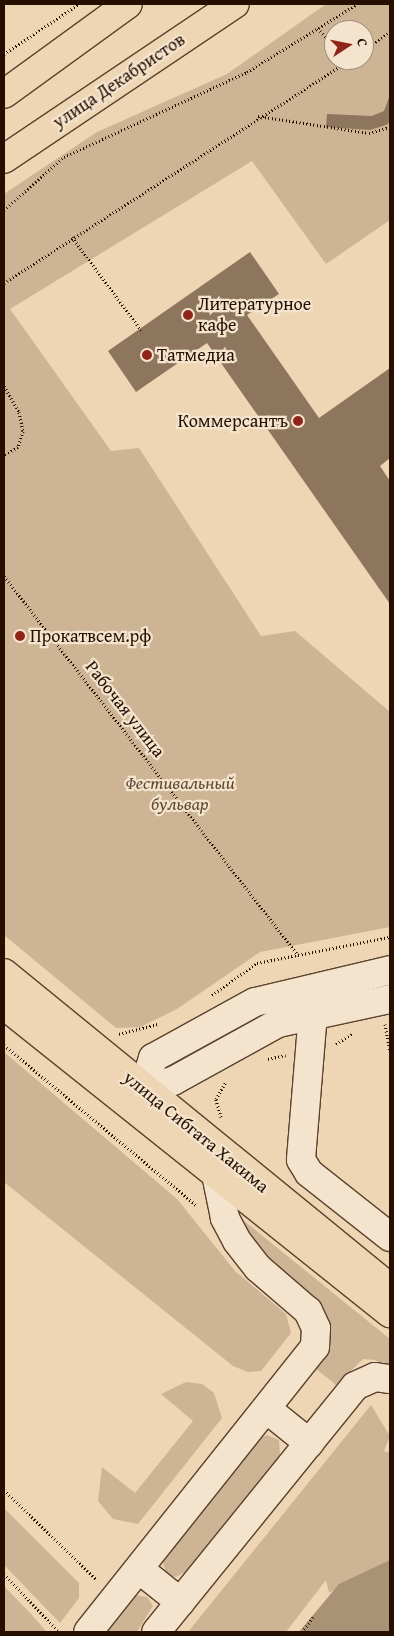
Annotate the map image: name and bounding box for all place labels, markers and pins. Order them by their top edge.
place label: Литературное кафе [198,294,311,336]
marker: Литературное кафе [182,309,194,321]
place label: Татмедиа [157,344,235,366]
marker: Татмедиа [141,349,153,361]
place label: Коммерсантъ [178,410,288,432]
marker: Коммерсантъ [292,415,304,427]
place label: Прокатвсем.рф [30,625,151,647]
marker: Прокатвсем.рф [14,630,26,642]

